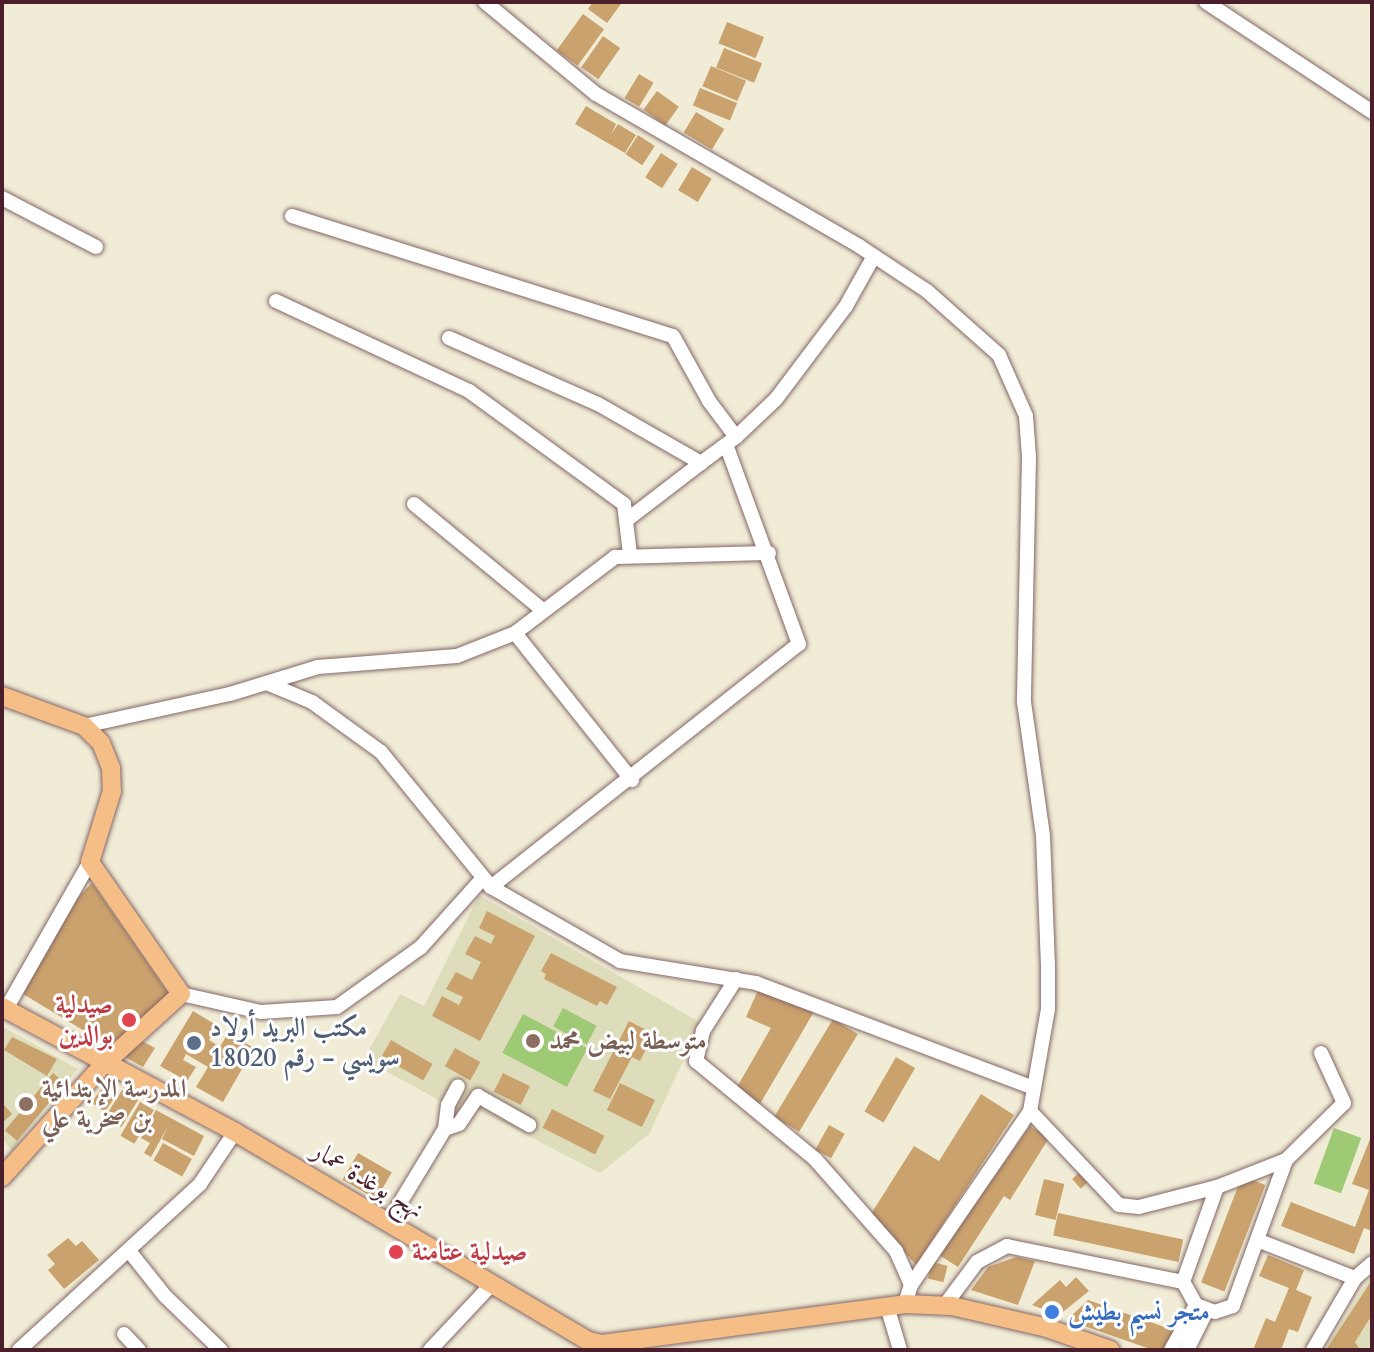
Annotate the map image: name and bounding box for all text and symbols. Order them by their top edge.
place label: صيدلية بوالدين [56,989,113,1050]
marker: صيدلية بوالدين [120,1011,138,1029]
place label: مكتب البريد أولاد سويسي - رقم 18020 [210,1012,400,1074]
place label: متوسطة لبيض محمد [549,1025,707,1057]
marker: متوسطة لبيض محمد [524,1032,542,1050]
marker: مكتب البريد أولاد سويسي - رقم 18020 [185,1034,203,1052]
place label: المدرسة الإبتدائية بن صخرية علي [42,1073,186,1134]
marker: المدرسة الإبتدائية بن صخرية علي [17,1095,35,1113]
street label: نهج بوغدة عمار [306,1134,430,1226]
place label: صيدلية عتامنة [412,1236,527,1268]
marker: صيدلية عتامنة [387,1243,405,1261]
place label: متجر نسيم بطيش [1068,1296,1210,1328]
marker: متجر نسيم بطيش [1043,1303,1061,1321]

